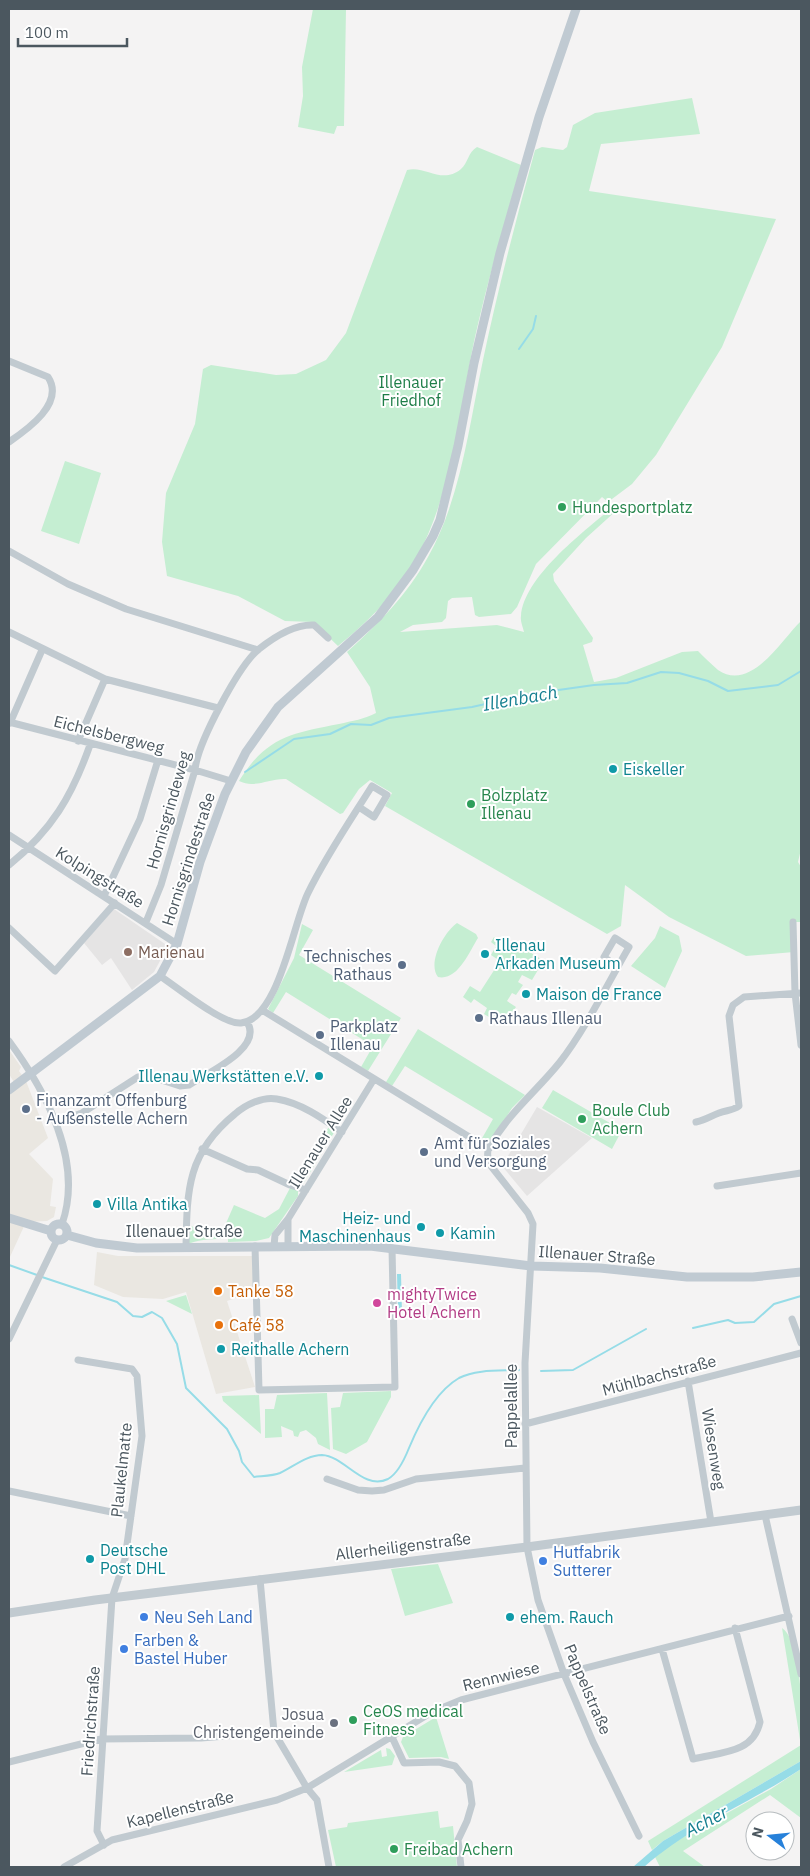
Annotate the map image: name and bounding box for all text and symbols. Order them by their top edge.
scale bar [18,15,126,47]
text: 100 m [25,23,69,42]
park label: Illenauer Friedhof [378,372,444,410]
place label: Hundesportplatz [572,497,692,517]
marker: Hundesportplatz [556,501,568,513]
water label: Illenbach [481,680,559,716]
street label: Eichelsbergweg [52,711,167,757]
street label: Hornisgrindeweg [142,748,195,871]
place label: Eiskeller [623,759,684,779]
marker: Eiskeller [607,763,619,775]
place label: Bolzplatz Illenau [481,785,547,823]
street label: Hornisgrindestraße [157,790,219,928]
marker: Bolzplatz Illenau [465,798,477,810]
street label: Kolpingstraße [52,842,148,912]
place label: Illenau Arkaden Museum [495,935,621,973]
place label: Marienau [138,942,205,962]
marker: Marienau [122,946,134,958]
place label: Technisches Rathaus [303,946,392,984]
marker: Illenau Arkaden Museum [479,948,491,960]
marker: Technisches Rathaus [396,959,408,971]
place label: Maison de France [536,984,662,1004]
marker: Maison de France [520,988,532,1000]
place label: Rathaus Illenau [489,1008,602,1028]
marker: Rathaus Illenau [473,1012,485,1024]
place label: Parkplatz Illenau [330,1016,398,1054]
marker: Parkplatz Illenau [314,1029,326,1041]
place label: Illenau Werkstätten e.V. [138,1066,309,1086]
marker: Illenau Werkstätten e.V. [313,1070,325,1082]
place label: Finanzamt Offenburg - Außenstelle Achern [36,1090,188,1128]
street label: Illenauer Allee [284,1092,357,1192]
place label: Boule Club Achern [592,1100,670,1138]
marker: Finanzamt Offenburg - Außenstelle Achern [20,1103,32,1115]
marker: Boule Club Achern [576,1113,588,1125]
place label: Amt für Soziales und Versorgung [434,1133,551,1171]
marker: Amt für Soziales und Versorgung [418,1146,430,1158]
place label: Villa Antika [107,1194,188,1214]
marker: Villa Antika [91,1198,103,1210]
place label: Heiz- und Maschinenhaus [299,1208,411,1246]
street label: Illenauer Straße [125,1221,243,1241]
marker: Heiz- und Maschinenhaus [415,1221,427,1233]
place label: Kamin [450,1223,496,1243]
marker: Kamin [434,1227,446,1239]
street label: Illenauer Straße [538,1241,656,1269]
place label: Tanke 58 [228,1281,294,1301]
place label: mightyTwice Hotel Achern [387,1284,481,1322]
marker: Tanke 58 [212,1285,224,1297]
marker: mightyTwice Hotel Achern [371,1297,383,1309]
place label: Café 58 [229,1315,284,1335]
marker: Café 58 [213,1319,225,1331]
place label: Reithalle Achern [231,1339,349,1359]
marker: Reithalle Achern [215,1343,227,1355]
street label: Mühlbachstraße [600,1350,718,1400]
street label: Pappelallee [501,1364,521,1448]
street label: Wiesenweg [698,1407,730,1492]
street label: Plaukelmatte [106,1421,136,1518]
street label: Allerheiligenstraße [334,1528,472,1564]
place label: Deutsche Post DHL [100,1540,168,1578]
place label: Hutfabrik Sutterer [553,1542,621,1580]
marker: Deutsche Post DHL [84,1553,96,1565]
marker: Hutfabrik Sutterer [537,1555,549,1567]
place label: Neu Seh Land [154,1607,253,1627]
place label: ehem. Rauch [520,1607,614,1627]
marker: Neu Seh Land [138,1611,150,1623]
marker: ehem. Rauch [504,1611,516,1623]
place label: Farben & Bastel Huber [134,1630,228,1668]
street label: Pappelstraße [560,1641,616,1737]
marker: Farben & Bastel Huber [118,1643,130,1655]
street label: Rennwiese [460,1657,542,1695]
street label: Friedrichstraße [76,1665,104,1777]
place label: CeOS medical Fitness [363,1701,463,1739]
place label: Josua Christengemeinde [193,1704,324,1742]
marker: CeOS medical Fitness [347,1714,359,1726]
marker: Josua Christengemeinde [328,1717,340,1729]
street label: Kapellenstraße [124,1786,236,1832]
water label: Acher [680,1800,732,1842]
north arrow [745,1811,795,1861]
text: N [747,1825,768,1840]
place label: Freibad Achern [404,1839,513,1859]
marker: Freibad Achern [388,1843,400,1855]

